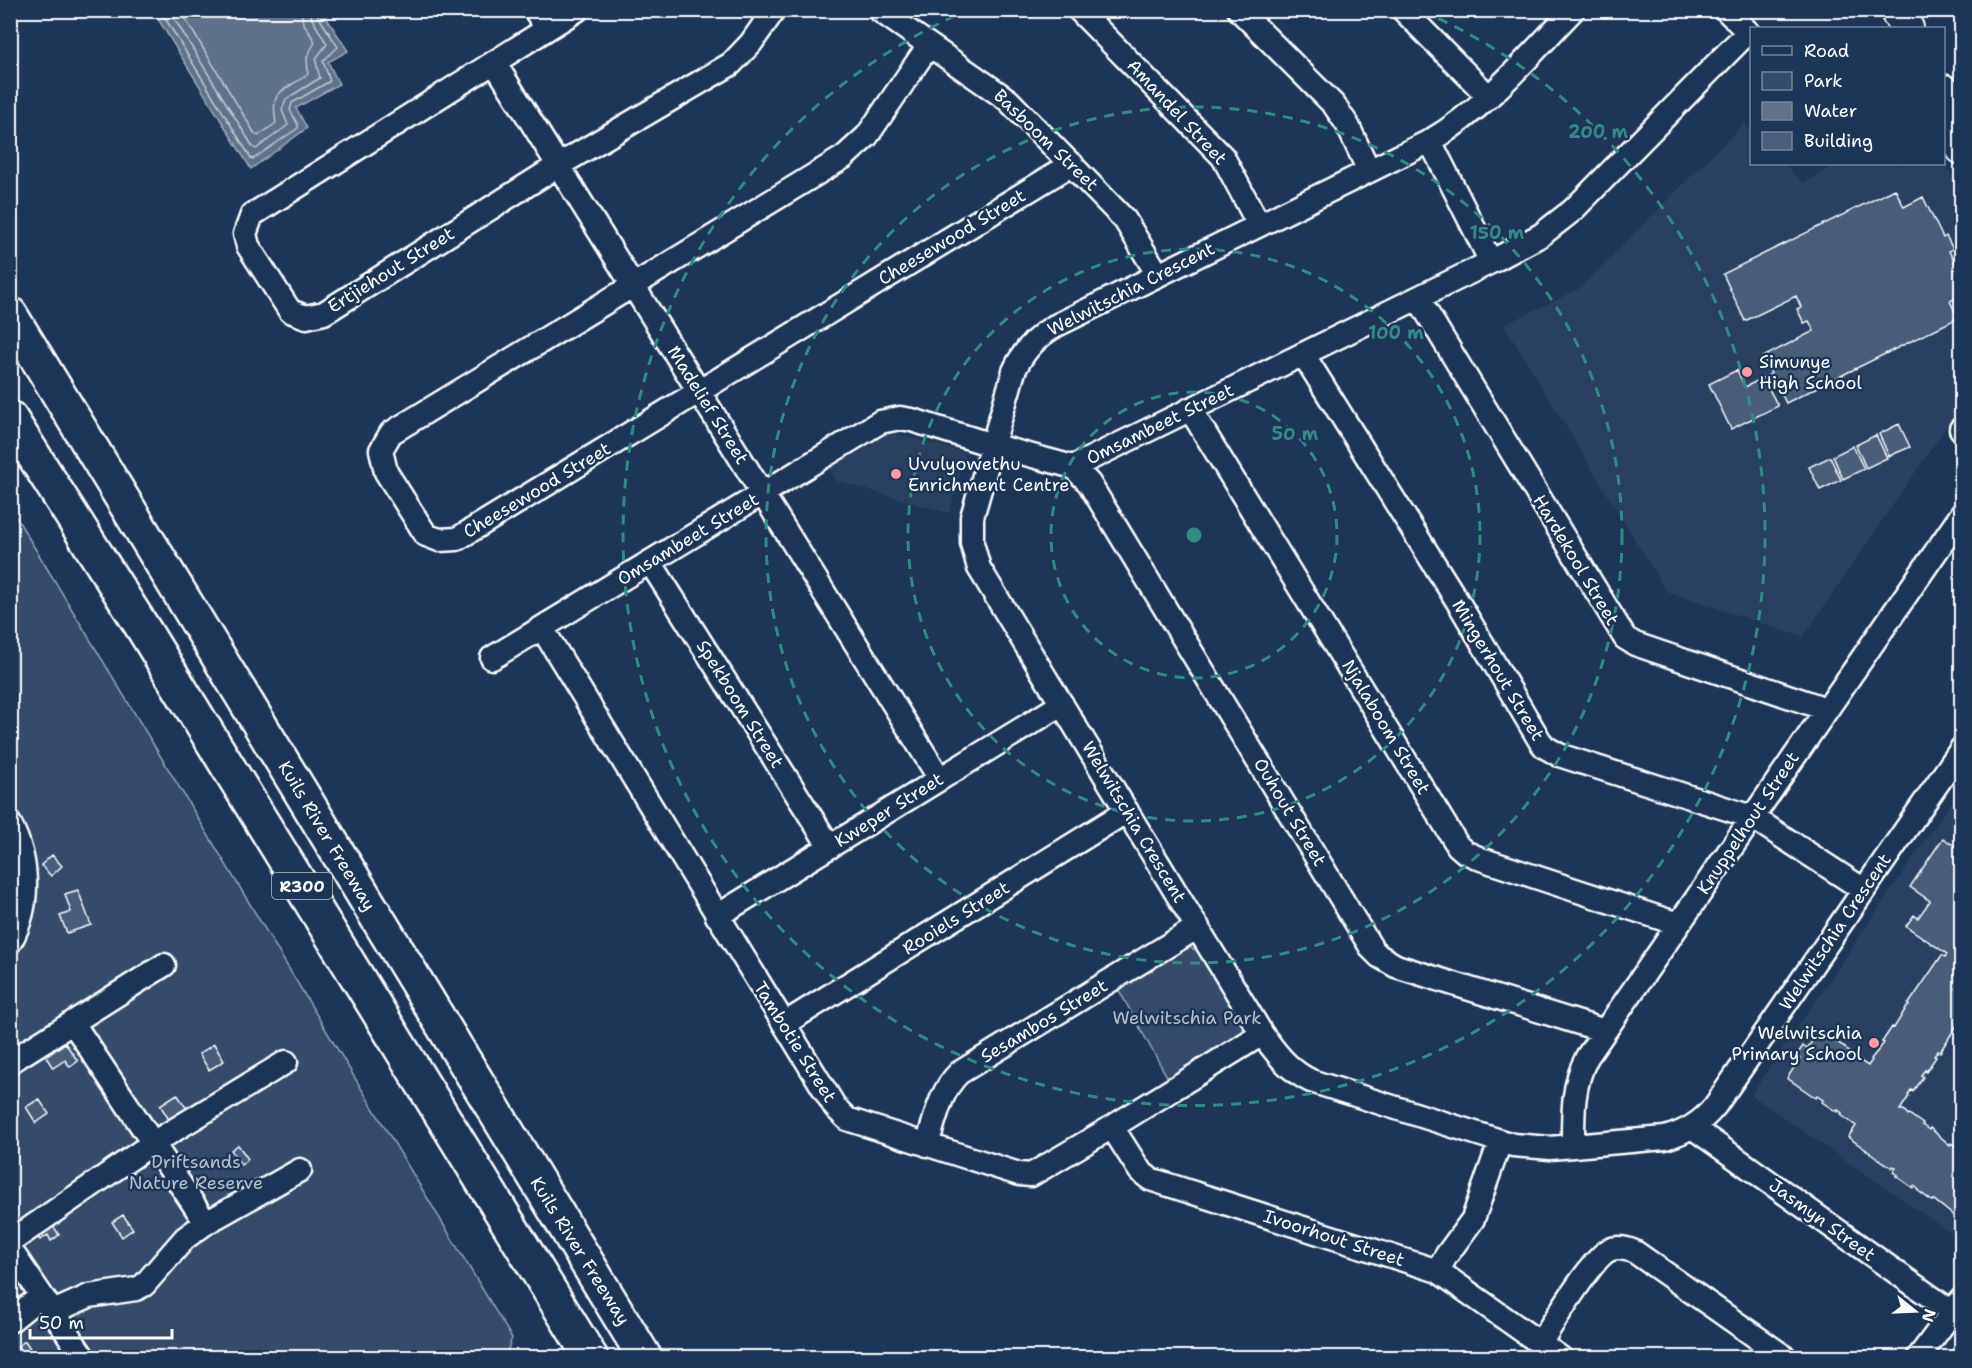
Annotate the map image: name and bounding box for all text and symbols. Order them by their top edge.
legend [1750,27,1945,165]
text: Road [1804,39,1849,63]
street label: Amandel Street [1122,54,1232,170]
text: Park [1804,69,1843,93]
street label: Basboom Street [988,84,1104,196]
text: Water [1804,99,1857,123]
text: 200 m [1568,120,1629,144]
text: Building [1804,129,1873,153]
street label: Cheesewood Street [874,183,1030,291]
street label: Ertjiehout Street [323,221,459,319]
text: 150 m [1470,221,1525,245]
street label: Welwitschia Crescent [1043,236,1219,342]
text: 100 m [1368,321,1424,345]
street label: Madelief Street [662,341,754,469]
place label: Simunye High School [1759,350,1862,395]
marker: Simunye High School [1740,365,1754,379]
street label: Omsambeet Street [1082,378,1238,470]
text: 50 m [1272,422,1319,446]
street label: Cheesewood Street [459,436,615,544]
place label: Uvulyowethu Enrichment Centre [908,452,1069,497]
marker: Uvulyowethu Enrichment Centre [889,467,903,481]
street label: Omsambeet Street [613,487,763,591]
street label: Hardekool Street [1527,490,1625,630]
centre of rings [1184,525,1204,545]
street label: Mingerhout Street [1446,595,1550,745]
street label: Spekboom Street [691,635,789,773]
street label: Njalaboom Street [1336,655,1436,799]
street label: Welwitschia Crescent [1076,737,1192,907]
street label: Knuppelhout Street [1691,747,1805,899]
street label: Ouhout Street [1248,753,1332,871]
street label: Kuils River Freeway [273,757,381,915]
street label: Kweper Street [830,767,948,853]
street label: Welwitschia Crescent [1773,849,1897,1015]
road number: R300 [272,873,332,899]
street label: Rooiels Street [898,875,1014,960]
street label: Sesambos Street [976,973,1112,1068]
street label: Tambotie Street [748,977,842,1107]
park label: Welwitschia Park [1112,1006,1262,1030]
place label: Welwitschia Primary School [1732,1021,1863,1066]
marker: Welwitschia Primary School [1867,1036,1881,1050]
park label: Driftsands Nature Reserve [129,1150,263,1195]
street label: Kuils River Freeway [525,1172,635,1330]
street label: Jasmyn Street [1764,1173,1880,1267]
street label: Ivoorhout Street [1260,1204,1408,1272]
north arrow [1885,1281,1945,1341]
scale bar [30,1302,172,1340]
text: N [1917,1306,1941,1325]
text: 50 m [39,1311,84,1335]

